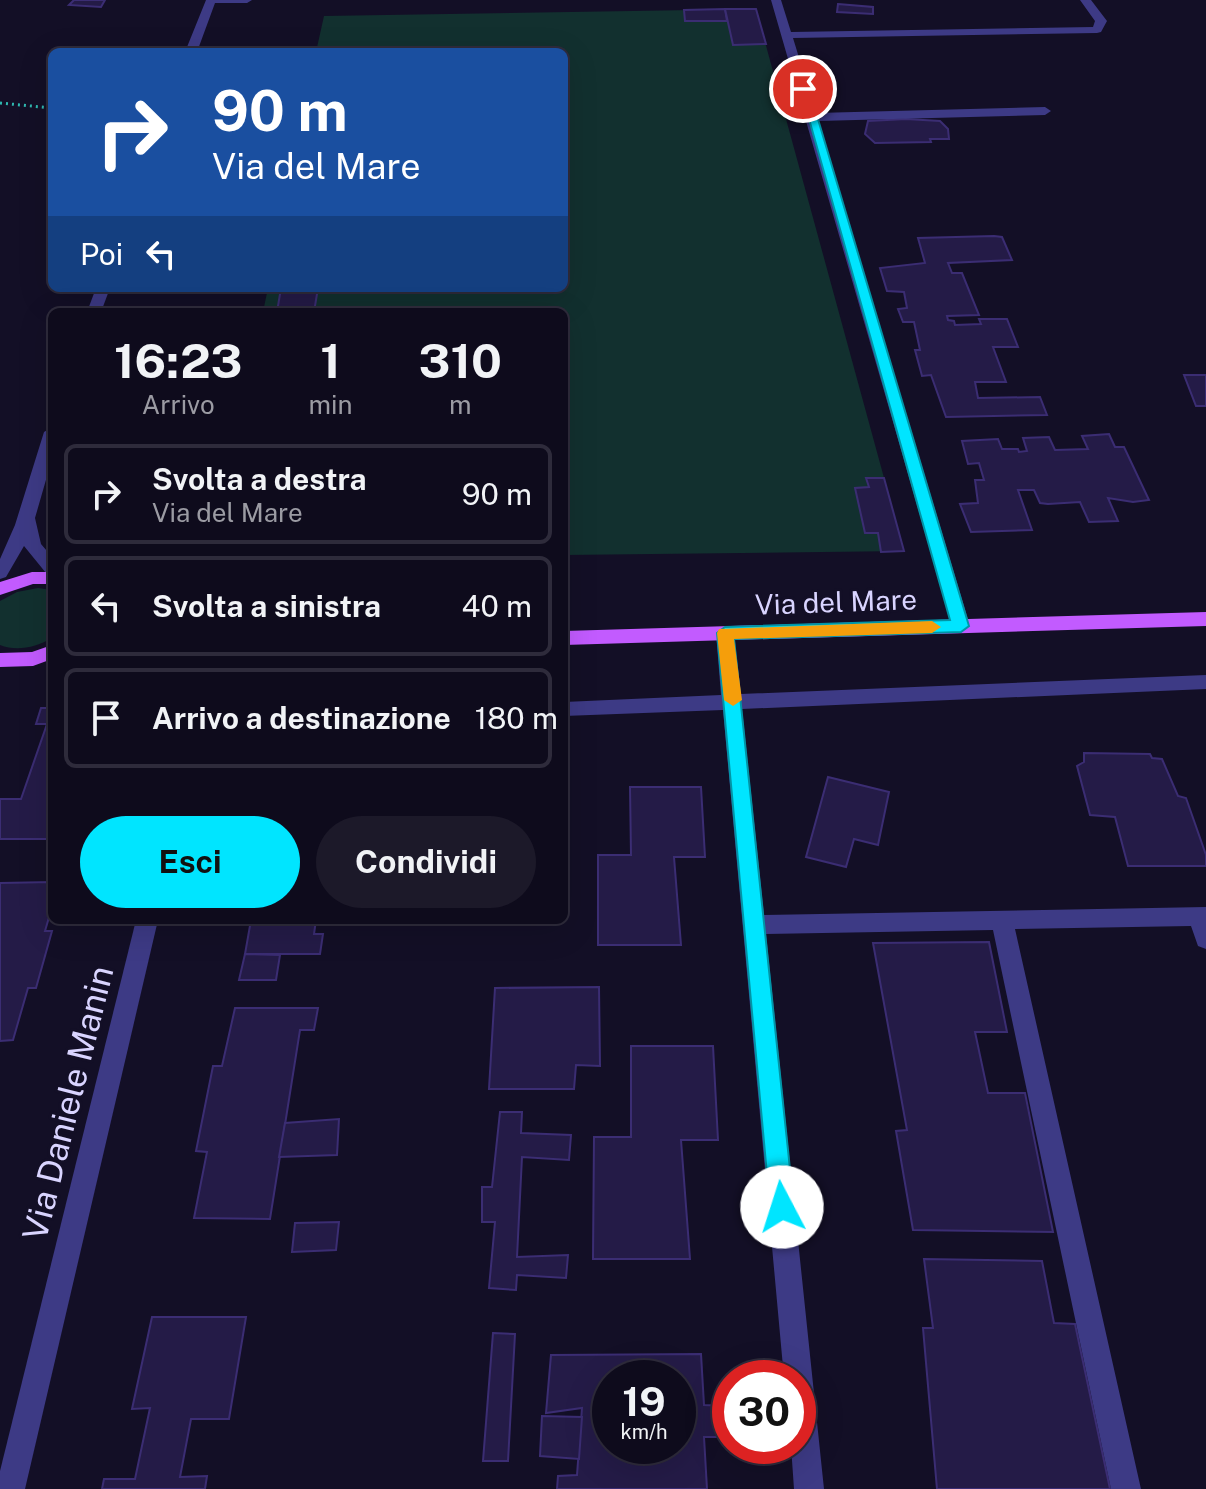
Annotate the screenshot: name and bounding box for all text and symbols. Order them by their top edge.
pin [769,55,837,123]
icon: arrive [781,67,825,111]
text: 90 m [212,78,348,144]
icon: right [80,80,184,184]
text: Via del Mare [212,145,421,187]
icon: left [139,232,183,276]
text: Poi [80,236,123,272]
text: 16:23 [114,332,243,389]
text: 1 [320,332,341,389]
text: 310 [419,332,502,389]
text: Arrivo [142,389,215,420]
text: min [309,389,353,420]
text: m [449,389,472,420]
text: Svolta a destra [152,461,367,497]
icon: right [84,472,128,516]
text: 90 m [462,476,532,512]
text: Via del Mare [152,497,303,528]
street label: Via del Mare [754,582,918,621]
icon: left [84,584,128,628]
text: Svolta a sinistra [152,588,381,624]
text: 40 m [462,588,532,624]
icon: arrive [84,696,128,740]
text: Arrivo a destinazione [152,700,451,736]
text: 180 m [475,700,558,736]
button: Esci [80,816,300,908]
button: Condividi [316,816,536,908]
street label: Via Daniele Manin [15,962,121,1244]
position arrow [740,1165,824,1249]
speed limit sign: 30 [712,1360,816,1464]
text: 19 [622,1378,666,1425]
text: km/h [620,1420,668,1444]

